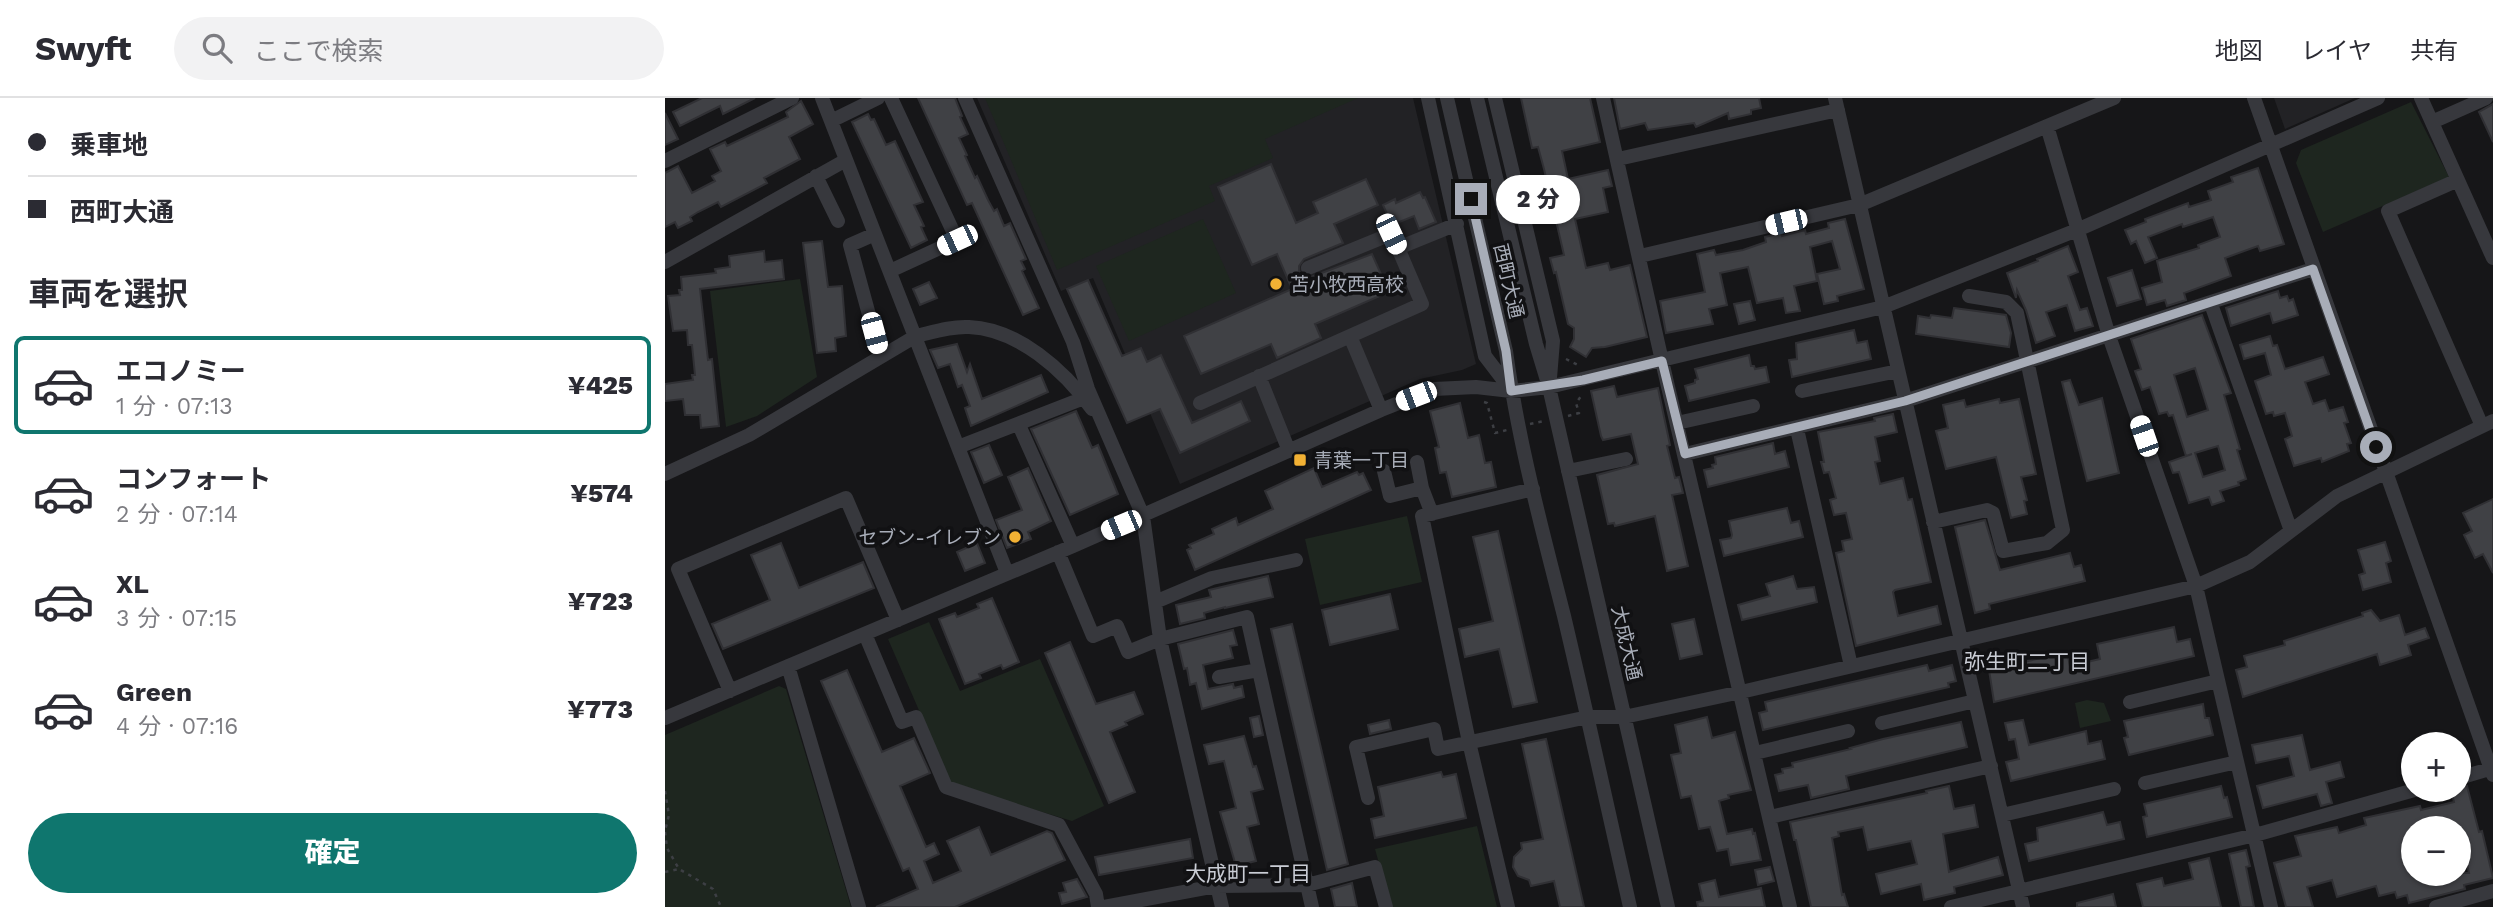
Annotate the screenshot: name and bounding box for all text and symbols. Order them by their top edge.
search box [174,17,664,80]
text: Swyft [35,29,132,68]
icon: search [198,29,236,67]
text: ここで検索 [254,36,384,66]
text: 地図 [2215,37,2263,65]
text: レイヤ [2301,37,2372,65]
text: 共有 [2410,37,2458,65]
text: 乗車地 [70,130,148,160]
callout: 2 分 [1495,174,1579,224]
route end [1455,183,1487,215]
text: 2 分 [1517,186,1559,213]
text: 西町大通 [70,197,174,227]
car [1764,207,1809,237]
car [1373,211,1410,257]
car [934,222,981,258]
street label: 西町大通 [1489,241,1528,321]
place label: 苫小牧西高校 [1290,273,1404,296]
text: 車両を選択 [28,275,188,313]
marker: 苫小牧西高校 [1268,276,1284,292]
car [859,310,890,356]
icon: car [32,354,95,417]
text: エコノミー [116,356,246,386]
text: ¥425 [568,370,633,400]
car [1393,379,1440,413]
text: 1 分 · 07:13 [116,393,233,420]
car [2128,413,2161,459]
route start [2360,431,2392,463]
place label: 青葉一丁目 [1314,449,1409,472]
marker: 青葉一丁目 [1292,452,1308,468]
icon: car [32,462,95,525]
text: コンフォート [116,464,271,494]
text: ¥574 [570,478,633,508]
text: 2 分 · 07:14 [116,501,238,528]
car [1098,507,1145,543]
place label: セブン-イレブン [858,526,1001,549]
marker: セブン-イレブン [1007,529,1023,545]
text: XL [116,569,149,599]
icon: car [32,570,95,633]
text: ¥723 [568,586,633,616]
street label: 大成大通 [1607,603,1646,683]
text: 3 分 · 07:15 [116,605,237,632]
district label: 弥生町二丁目 [1964,649,2090,674]
text: Green [116,677,192,707]
icon: car [32,678,95,741]
text: ¥773 [567,694,633,724]
text: 4 分 · 07:16 [116,713,238,740]
map controls [2401,732,2471,886]
button: + [2401,732,2471,802]
button: 確定 [28,813,637,893]
button: − [2401,816,2471,886]
district label: 大成町一丁目 [1185,861,1311,886]

